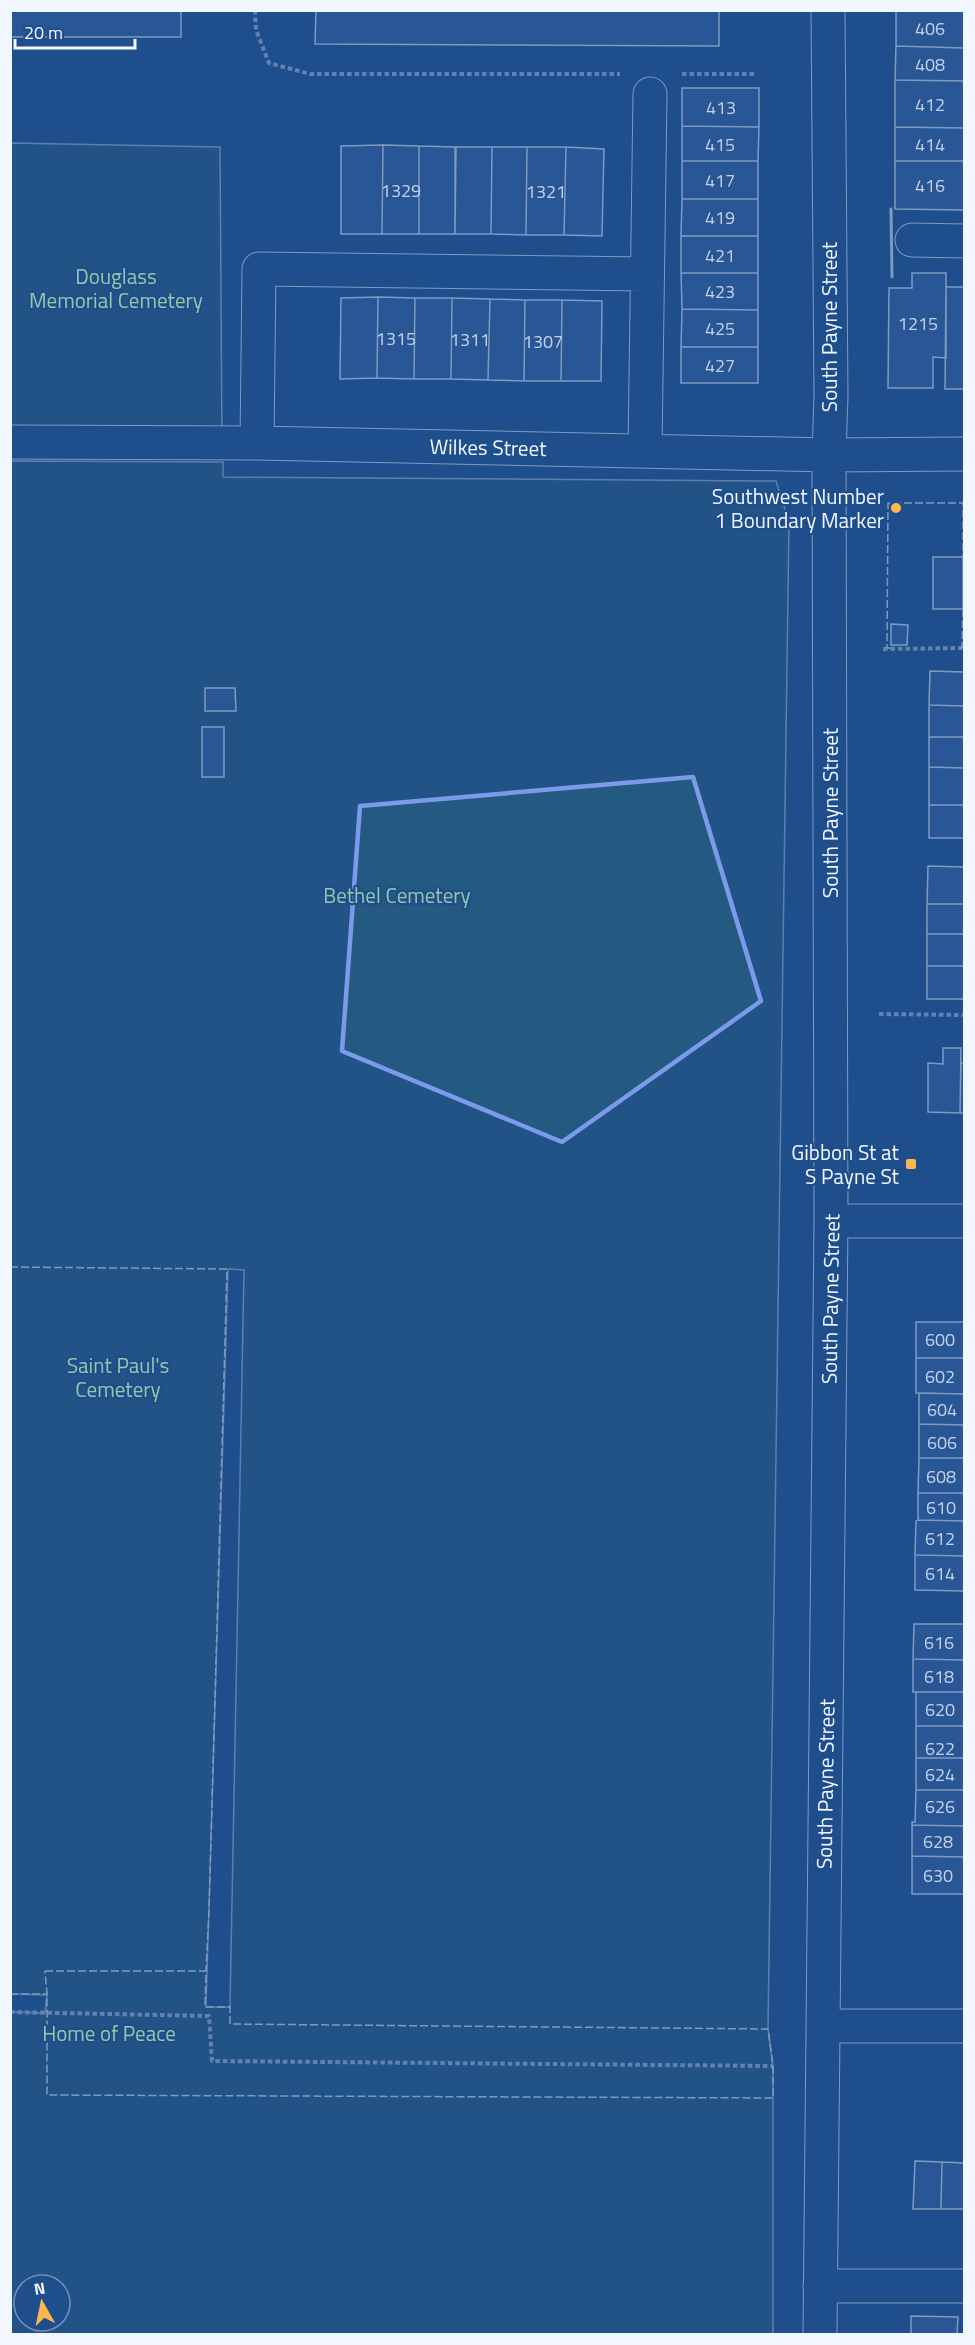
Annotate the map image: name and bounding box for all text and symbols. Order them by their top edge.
scale bar [15,12,135,50]
house number: 406 [915,15,945,42]
text: 20 m [24,19,63,46]
house number: 408 [915,51,945,78]
house number: 412 [915,91,945,118]
house number: 413 [706,94,736,121]
house number: 415 [705,131,735,158]
house number: 414 [915,131,945,158]
house number: 417 [705,167,735,194]
house number: 416 [915,172,945,199]
house number: 1329 [381,177,421,204]
house number: 1321 [526,178,566,205]
house number: 419 [705,204,735,231]
street label: South Payne Street [813,241,845,412]
house number: 421 [705,242,735,269]
park label: Douglass Memorial Cemetery [29,260,203,316]
house number: 423 [705,278,735,305]
house number: 1215 [898,310,938,337]
house number: 425 [705,315,735,342]
house number: 1315 [376,325,416,352]
house number: 1311 [450,326,490,353]
house number: 1307 [523,328,563,355]
house number: 427 [705,352,735,379]
street label: Wilkes Street [429,430,547,464]
place label: Southwest Number 1 Boundary Marker [712,480,884,536]
marker: Southwest Number 1 Boundary Marker [889,501,903,515]
street label: South Payne Street [814,727,846,898]
park label: Bethel Cemetery [323,879,471,911]
place label: Gibbon St at S Payne St [791,1136,900,1192]
marker: Gibbon St at S Payne St [904,1157,918,1171]
street label: South Payne Street [813,1213,847,1384]
house number: 600 [925,1326,955,1353]
park label: Saint Paul's Cemetery [67,1349,169,1405]
house number: 602 [925,1363,955,1390]
house number: 604 [927,1396,957,1423]
house number: 606 [927,1429,957,1456]
house number: 608 [926,1463,956,1490]
house number: 610 [926,1494,956,1521]
house number: 612 [925,1525,955,1552]
house number: 614 [925,1560,955,1587]
house number: 616 [924,1629,954,1656]
house number: 618 [924,1663,954,1690]
house number: 620 [925,1696,955,1723]
street label: South Payne Street [808,1698,842,1869]
house number: 622 [925,1735,955,1762]
house number: 624 [925,1761,955,1788]
house number: 626 [925,1793,955,1820]
house number: 628 [923,1828,953,1855]
house number: 630 [923,1862,953,1889]
park label: Home of Peace [42,2017,176,2049]
north arrow [12,2273,72,2333]
text: N [32,2275,47,2301]

